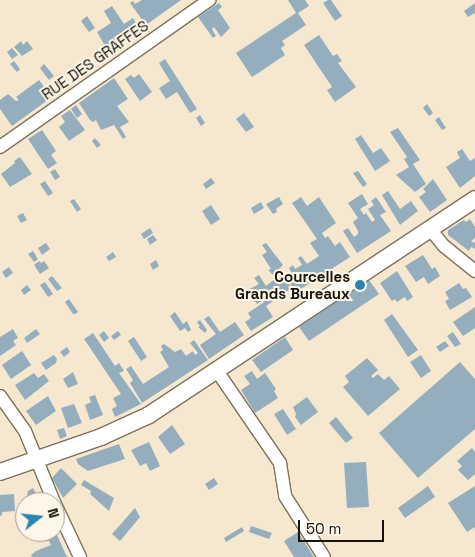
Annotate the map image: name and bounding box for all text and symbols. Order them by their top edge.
street label: RUE DES GRAFFES [38,17,152,103]
place label: Courcelles Grands Bureaux [235,267,350,302]
marker: Courcelles Grands Bureaux [354,279,366,291]
north arrow [15,492,65,542]
text: N [44,506,63,520]
scale bar [300,510,386,542]
text: 50 m [306,519,341,538]

